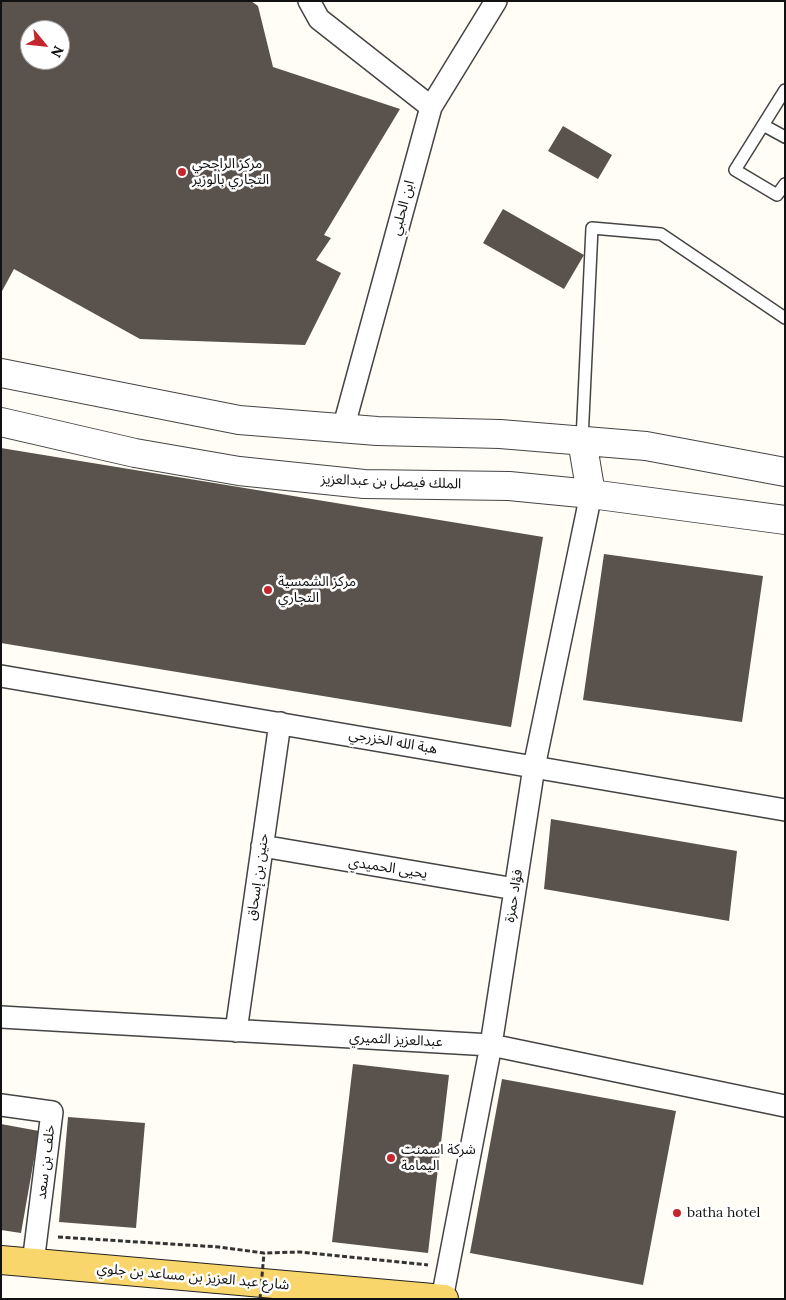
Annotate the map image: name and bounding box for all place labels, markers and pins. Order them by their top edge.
place label: مركز الراجحي التجاري بالوزير [192,156,269,188]
marker: مركز الراجحي التجاري بالوزير [176,166,188,178]
place label: مركز الشمسية التجاري [278,574,356,606]
marker: مركز الشمسية التجاري [262,584,274,596]
place label: شركة اسمنت اليمامة [401,1142,476,1174]
marker: شركة اسمنت اليمامة [385,1152,397,1164]
place label: batha hotel [687,1205,760,1221]
marker: batha hotel [671,1207,683,1219]

